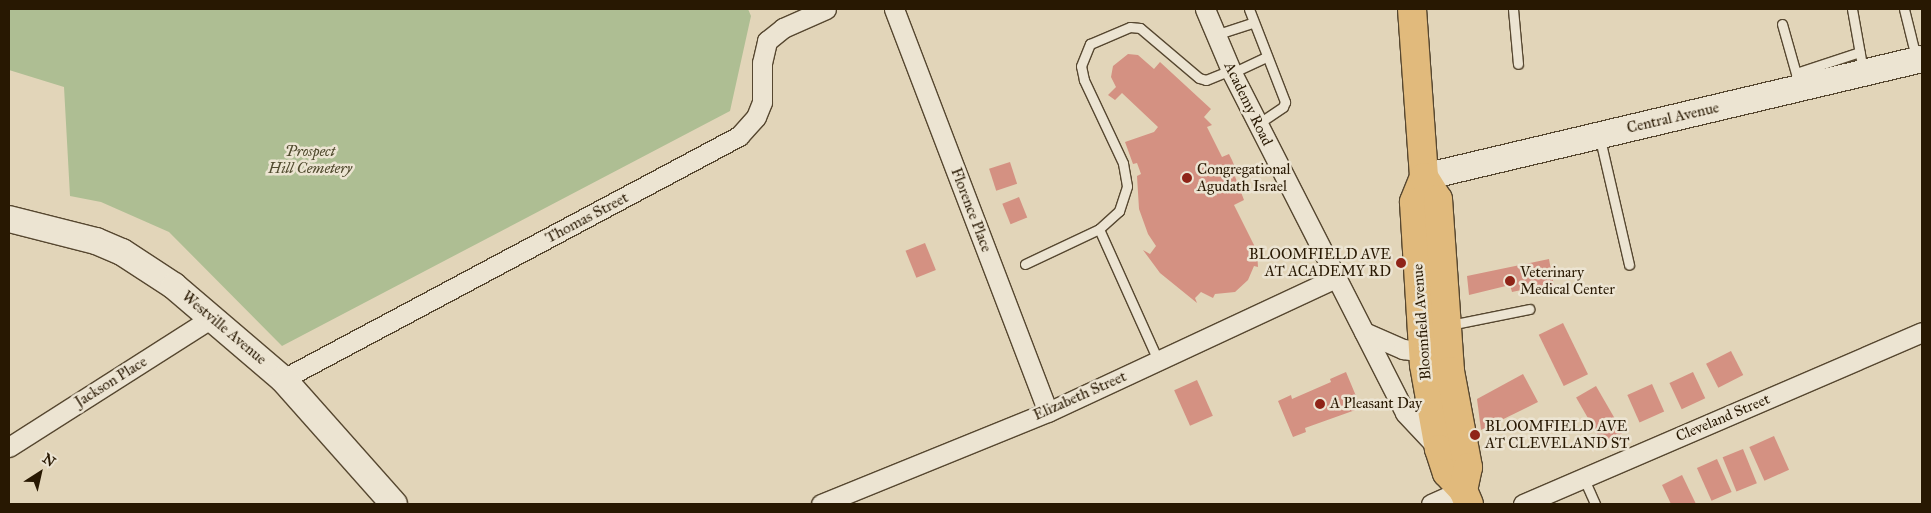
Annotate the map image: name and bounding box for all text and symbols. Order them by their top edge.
street label: Academy Road [1220,59,1276,149]
street label: Central Avenue [1625,99,1721,137]
park label: Prospect Hill Cemetery [268,142,352,177]
place label: Congregational Agudath Israel [1197,160,1291,195]
street label: Florence Place [947,165,995,255]
marker: Congregational Agudath Israel [1181,172,1193,184]
street label: Thomas Street [543,189,631,247]
place label: BLOOMFIELD AVE AT ACADEMY RD [1249,245,1391,280]
marker: BLOOMFIELD AVE AT ACADEMY RD [1395,257,1407,269]
street label: Bloomfield Avenue [1409,263,1435,381]
place label: Veterinary Medical Center [1520,263,1615,298]
marker: Veterinary Medical Center [1504,275,1516,287]
street label: Westville Avenue [178,287,270,369]
street label: Jackson Place [72,353,150,411]
street label: Elizabeth Street [1031,367,1129,425]
street label: Cleveland Street [1673,390,1773,446]
place label: A Pleasant Day [1330,395,1422,413]
marker: A Pleasant Day [1314,398,1326,410]
place label: BLOOMFIELD AVE AT CLEVELAND ST [1485,417,1630,452]
marker: BLOOMFIELD AVE AT CLEVELAND ST [1469,429,1481,441]
north arrow [15,448,65,498]
text: N [39,450,59,471]

